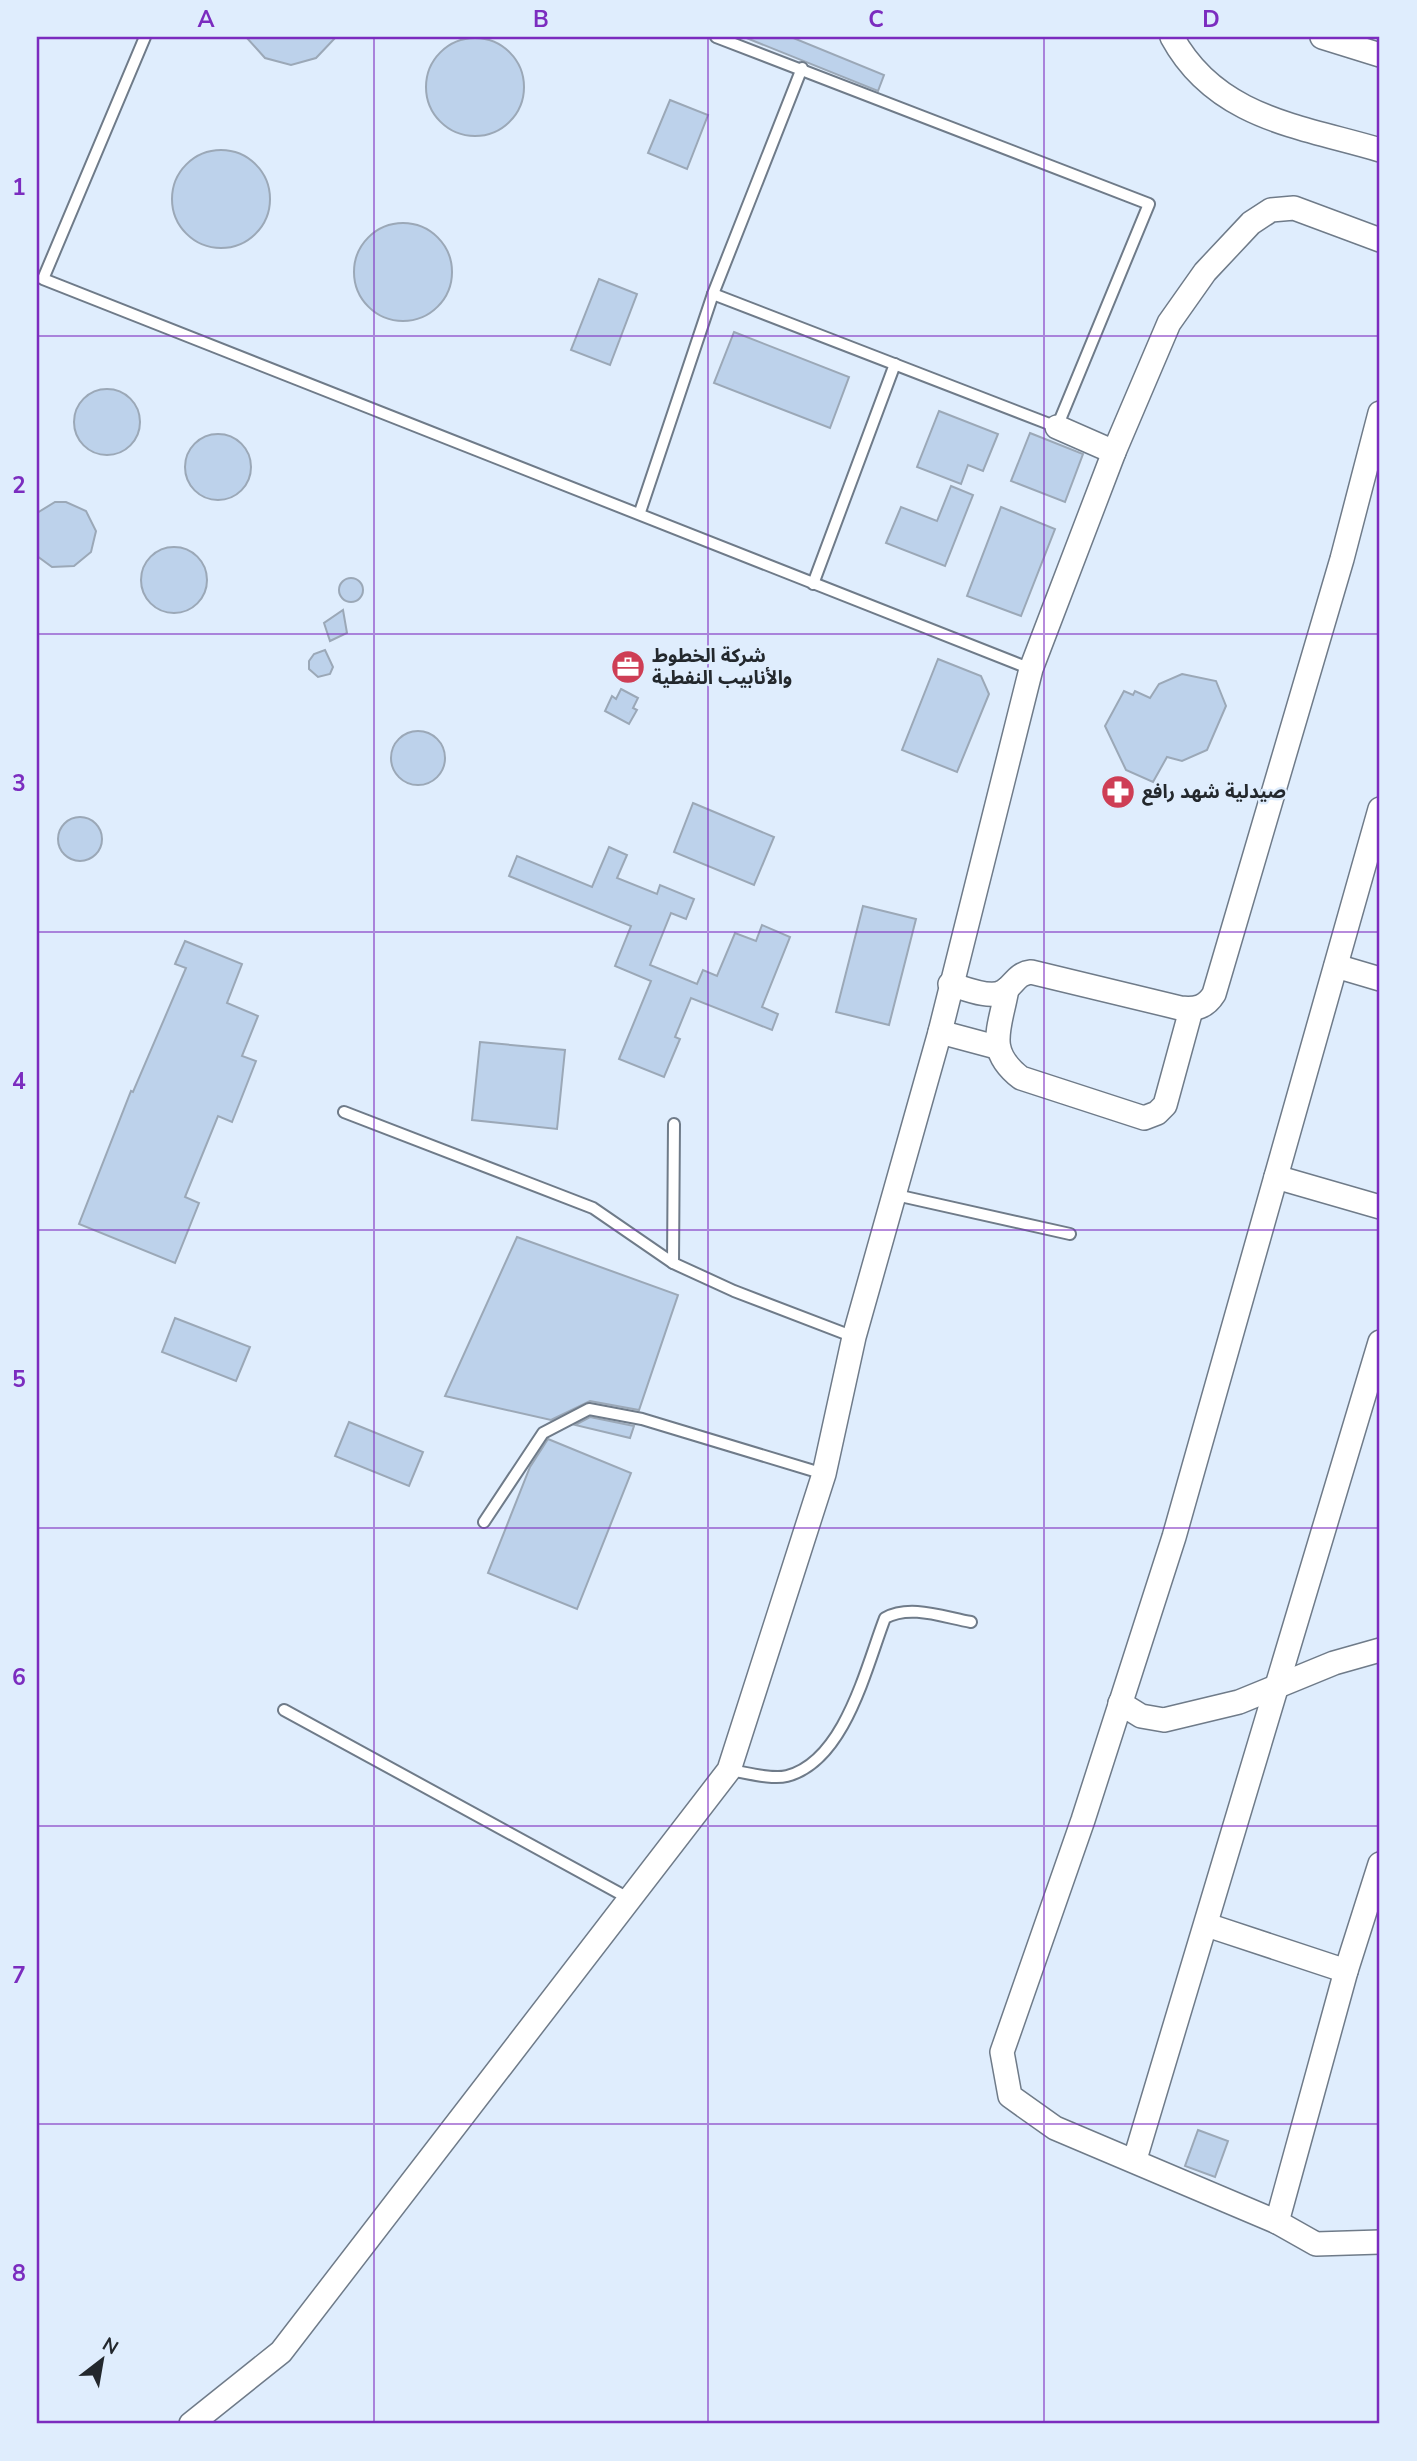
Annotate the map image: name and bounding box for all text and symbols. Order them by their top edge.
text: A [197,4,215,35]
text: B [533,4,549,35]
text: C [868,4,884,35]
text: D [1202,4,1220,35]
text: 1 [12,172,26,203]
text: 2 [12,470,26,501]
place label: شركة الخطوط والأنابيب النفطية [652,643,792,691]
office icon: شركة الخطوط والأنابيب النفطية [609,648,647,686]
text: 3 [12,768,26,799]
pharmacy icon: صيدلية شهد رافع [1099,773,1137,811]
place label: صيدلية شهد رافع [1142,779,1286,806]
text: 4 [12,1066,26,1097]
text: 5 [12,1364,26,1395]
text: 6 [12,1662,26,1693]
text: 7 [12,1960,26,1991]
text: 8 [12,2258,26,2289]
north arrow [66,2324,136,2394]
text: N [97,2331,123,2361]

